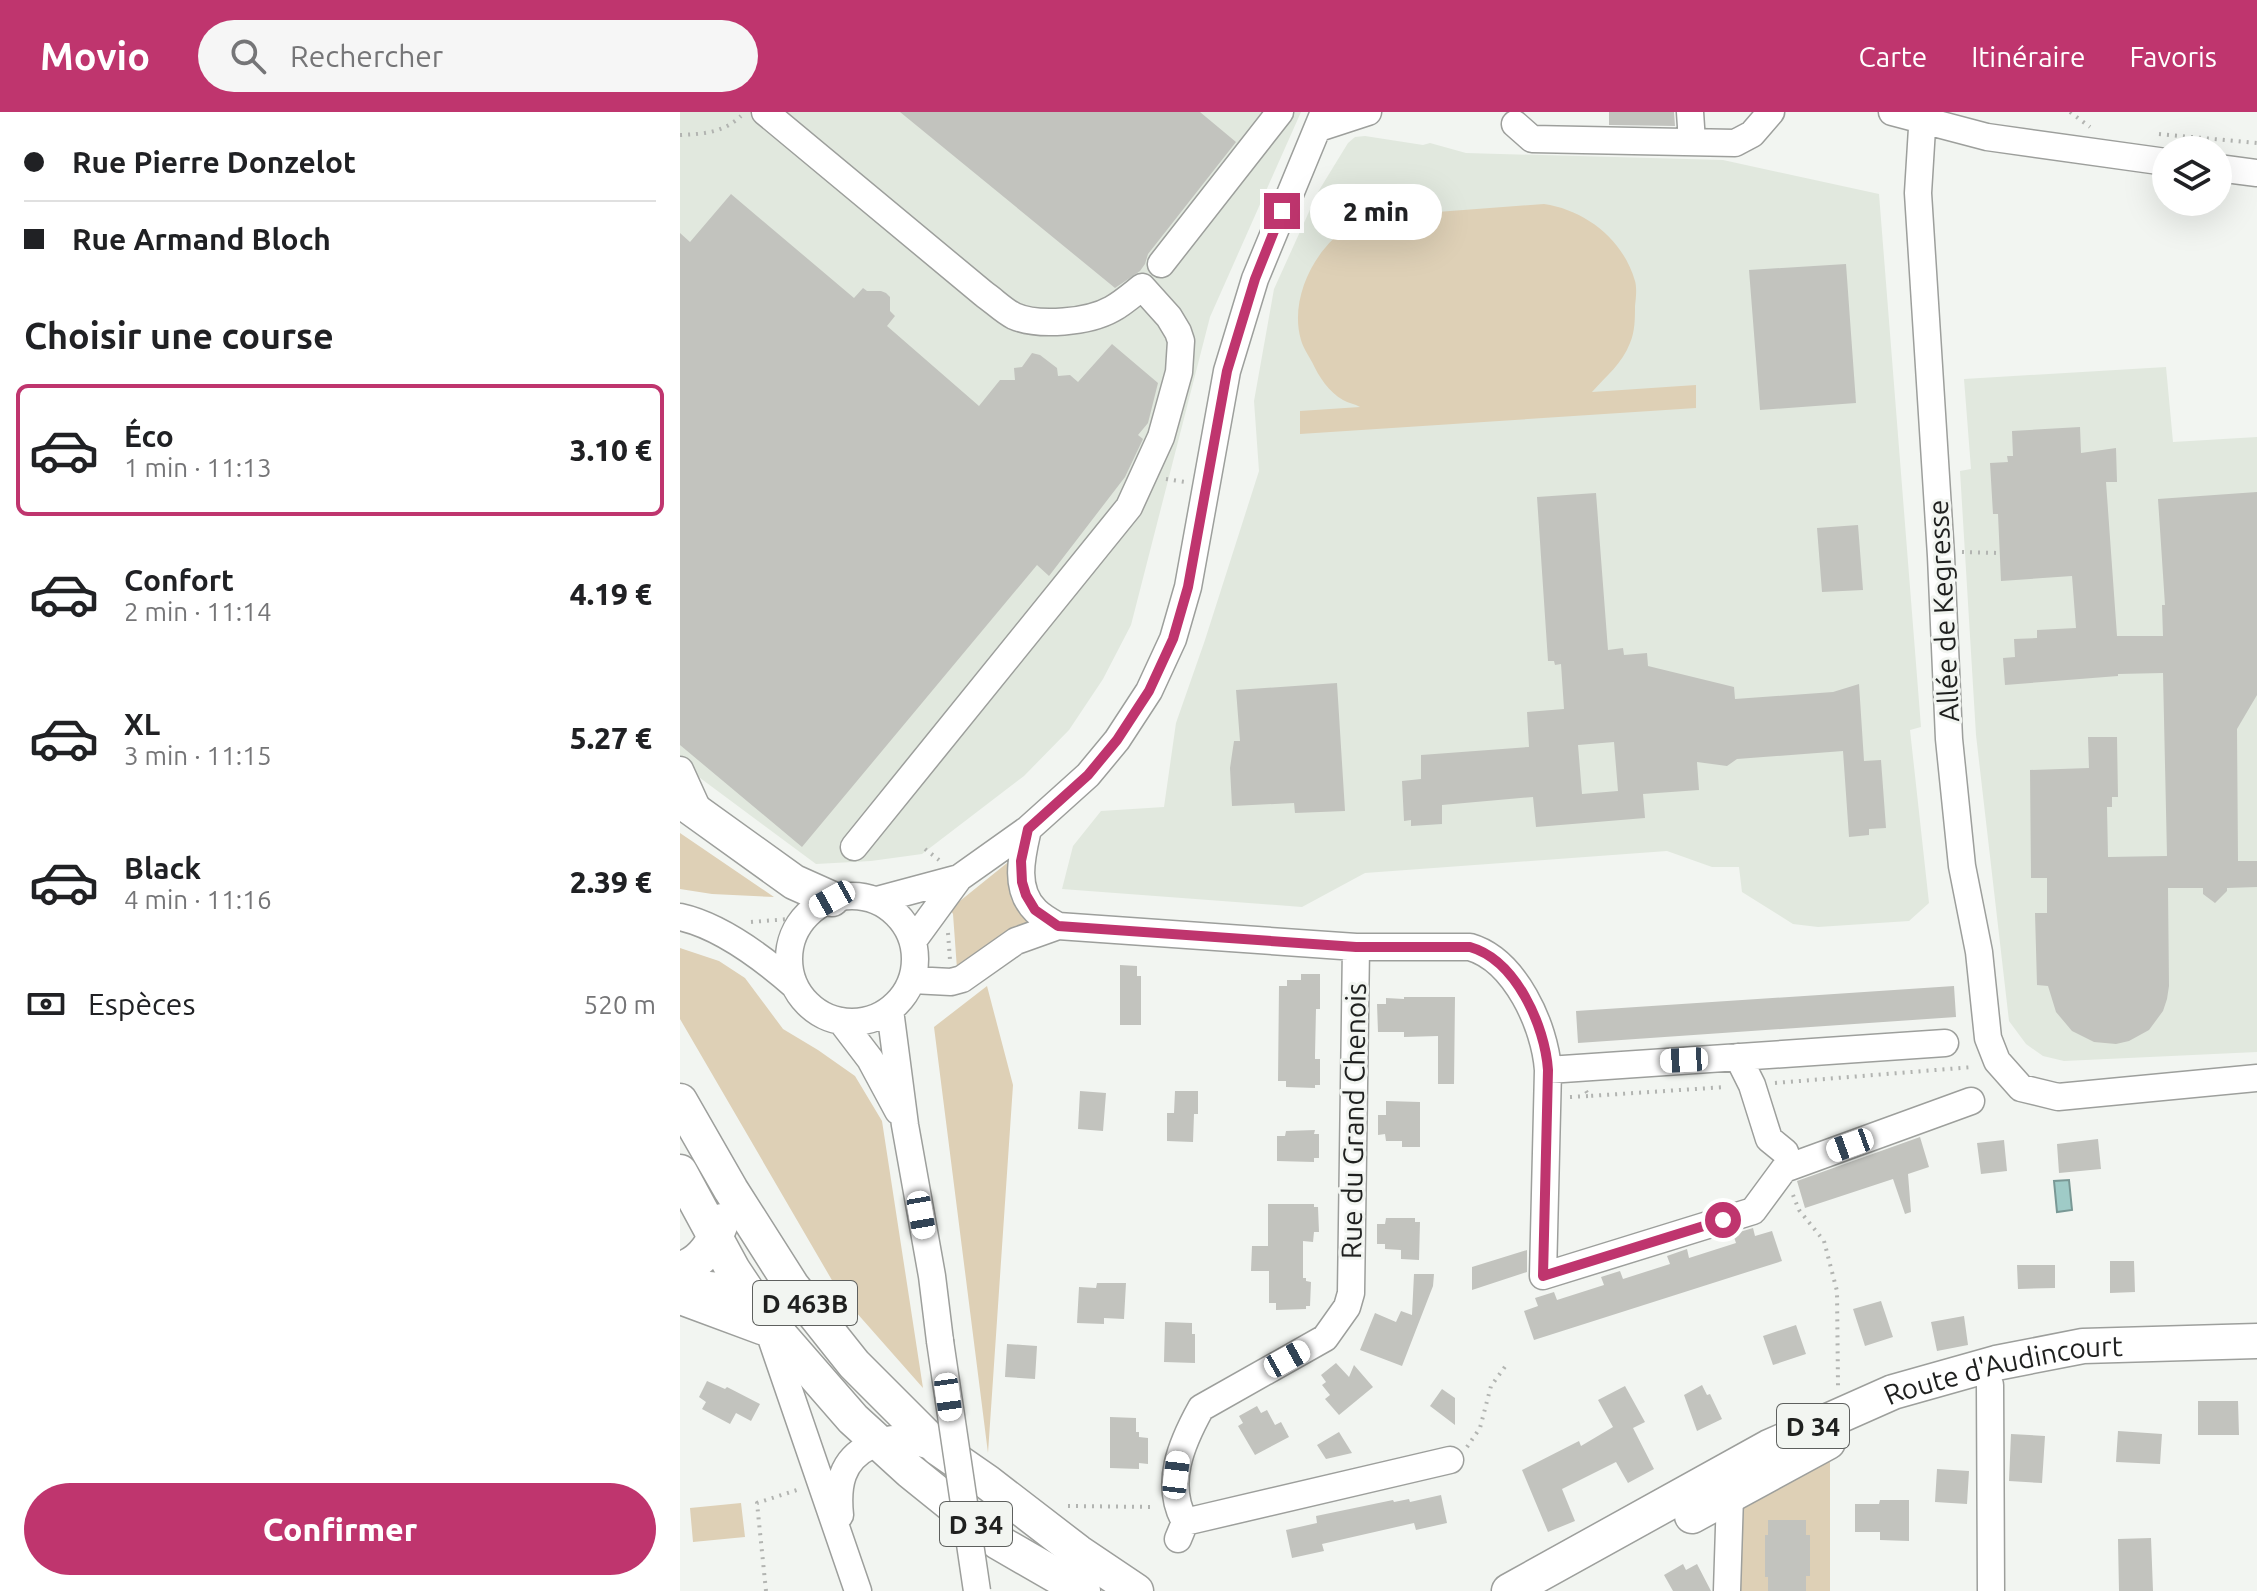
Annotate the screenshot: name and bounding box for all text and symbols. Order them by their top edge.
search box [198,20,758,92]
icon: search [226,34,270,78]
text: Movio [40,35,150,77]
text: Rechercher [290,39,443,73]
text: Carte [1859,41,1927,72]
text: Itinéraire [1971,41,2085,72]
text: Favoris [2129,41,2217,72]
map controls [2152,136,2232,216]
button: layers [2152,136,2232,216]
text: Rue Pierre Donzelot [72,145,356,179]
callout: 2 min [1310,183,1442,239]
route end [1264,193,1300,229]
text: 2 min [1343,197,1409,226]
text: Rue Armand Bloch [72,222,331,256]
text: Choisir une course [24,315,334,356]
icon: car [28,414,100,486]
text: Éco [124,419,174,453]
text: 3.10 € [570,433,652,467]
text: 1 min · 11:13 [124,453,272,482]
street label: Allée de Kegresse [1922,499,1964,723]
icon: car [28,558,100,630]
text: Confort [124,563,234,597]
text: 4.19 € [570,577,652,611]
text: 2 min · 11:14 [124,597,272,626]
icon: car [28,702,100,774]
text: XL [124,707,160,741]
text: 5.27 € [570,721,652,755]
text: 3 min · 11:15 [124,741,272,770]
icon: car [28,846,100,918]
text: Black [124,851,201,885]
text: 2.39 € [570,865,652,899]
car [805,877,859,921]
text: 4 min · 11:16 [124,885,272,914]
icon: cash [24,982,68,1026]
street label: Rue du Grand Chenois [1335,983,1371,1259]
text: Espèces [88,987,195,1021]
text: 520 m [584,990,656,1019]
car [1659,1047,1709,1073]
car [1823,1126,1877,1164]
car [905,1189,937,1241]
route start [1705,1202,1741,1238]
road number: D 463B [753,1281,857,1325]
street label: Route d'Audincourt [1878,1329,2123,1410]
car [1260,1337,1314,1381]
car [933,1372,963,1422]
road number: D 34 [1777,1404,1849,1448]
car [1161,1450,1191,1500]
button: Confirmer [24,1483,656,1575]
road number: D 34 [940,1502,1012,1546]

